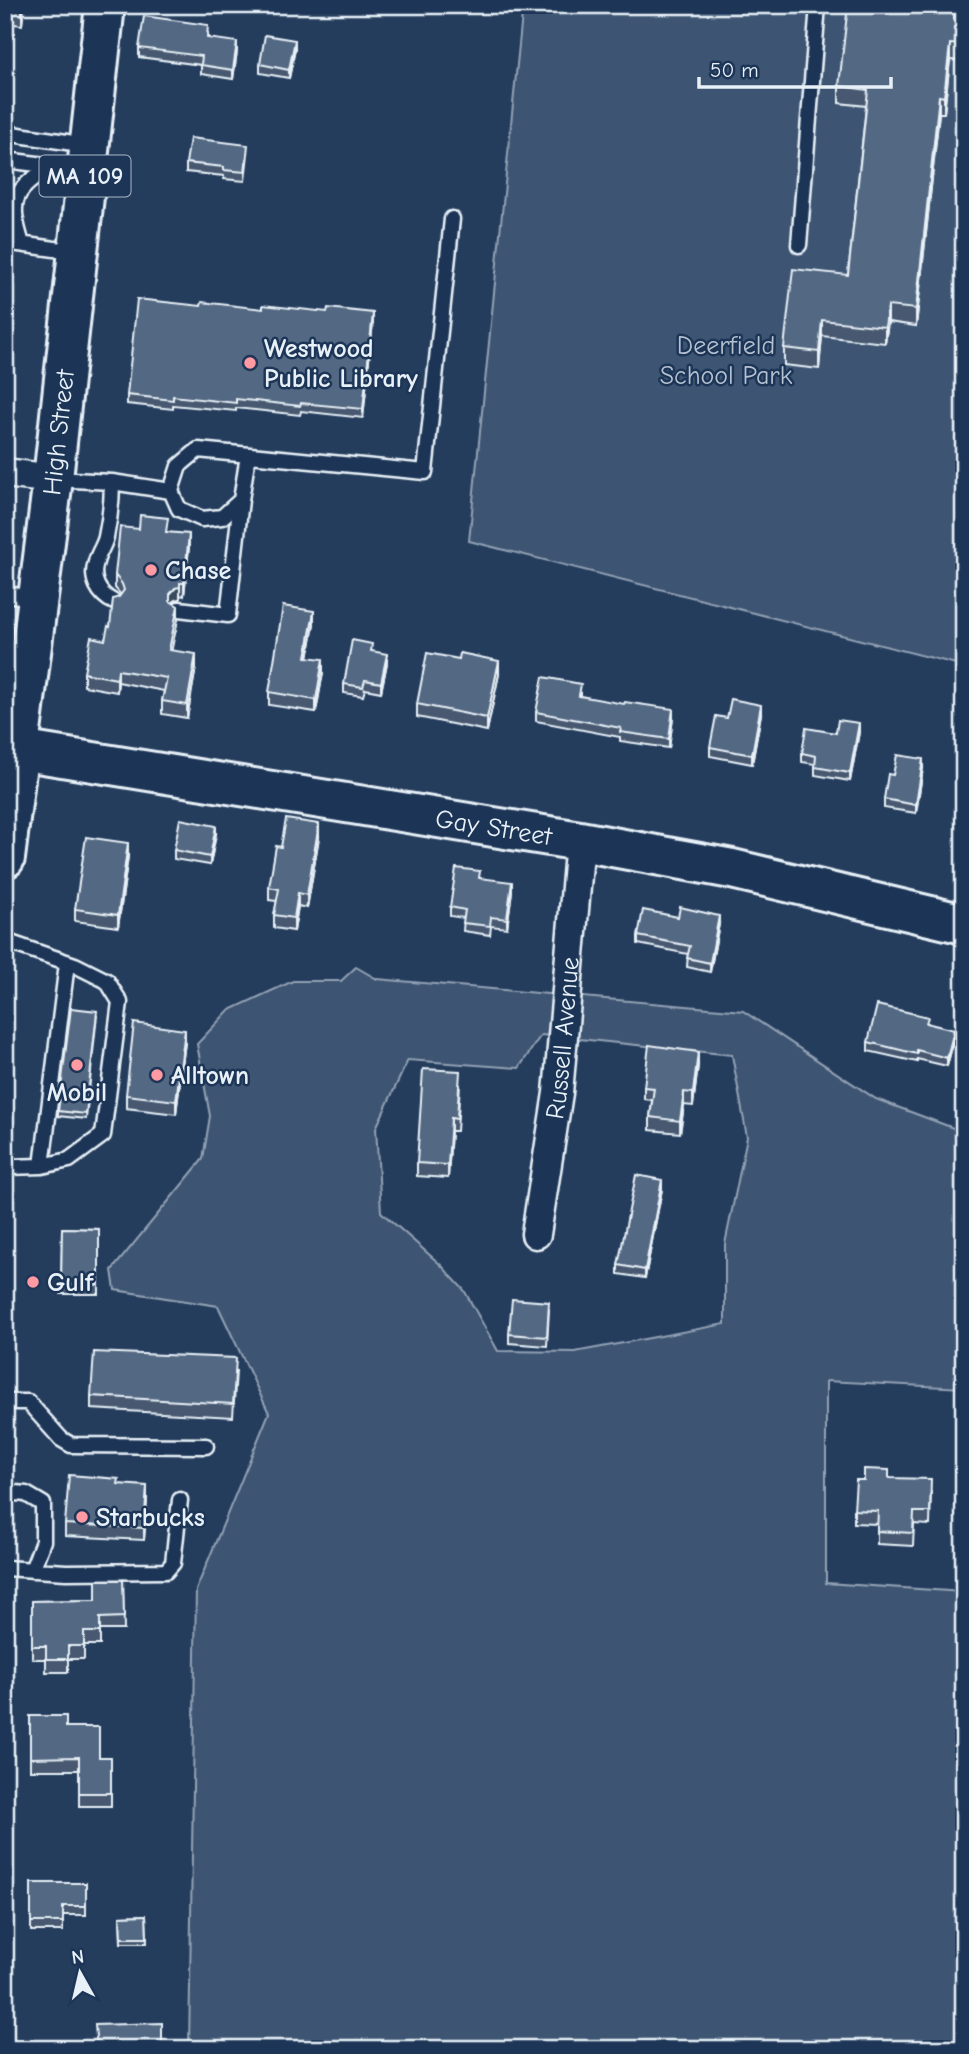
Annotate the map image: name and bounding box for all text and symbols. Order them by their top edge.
scale bar [699,46,892,90]
text: 50 m [710,58,759,82]
road number: MA 109 [40,156,130,196]
park label: Deerfield School Park [660,331,793,391]
place label: Westwood Public Library [264,334,418,394]
marker: Westwood Public Library [242,355,258,371]
street label: High Street [37,366,81,497]
place label: Chase [165,556,232,586]
marker: Chase [143,562,159,578]
street label: Gay Street [433,804,556,852]
street label: Russell Avenue [540,956,586,1121]
marker: Mobil [69,1057,85,1073]
place label: Alltown [171,1061,249,1091]
marker: Alltown [149,1067,165,1083]
place label: Mobil [47,1078,107,1108]
place label: Gulf [47,1268,95,1298]
marker: Gulf [25,1274,41,1290]
place label: Starbucks [96,1503,205,1533]
marker: Starbucks [74,1509,90,1525]
north arrow [46,1938,116,2008]
text: N [70,1945,85,1969]

